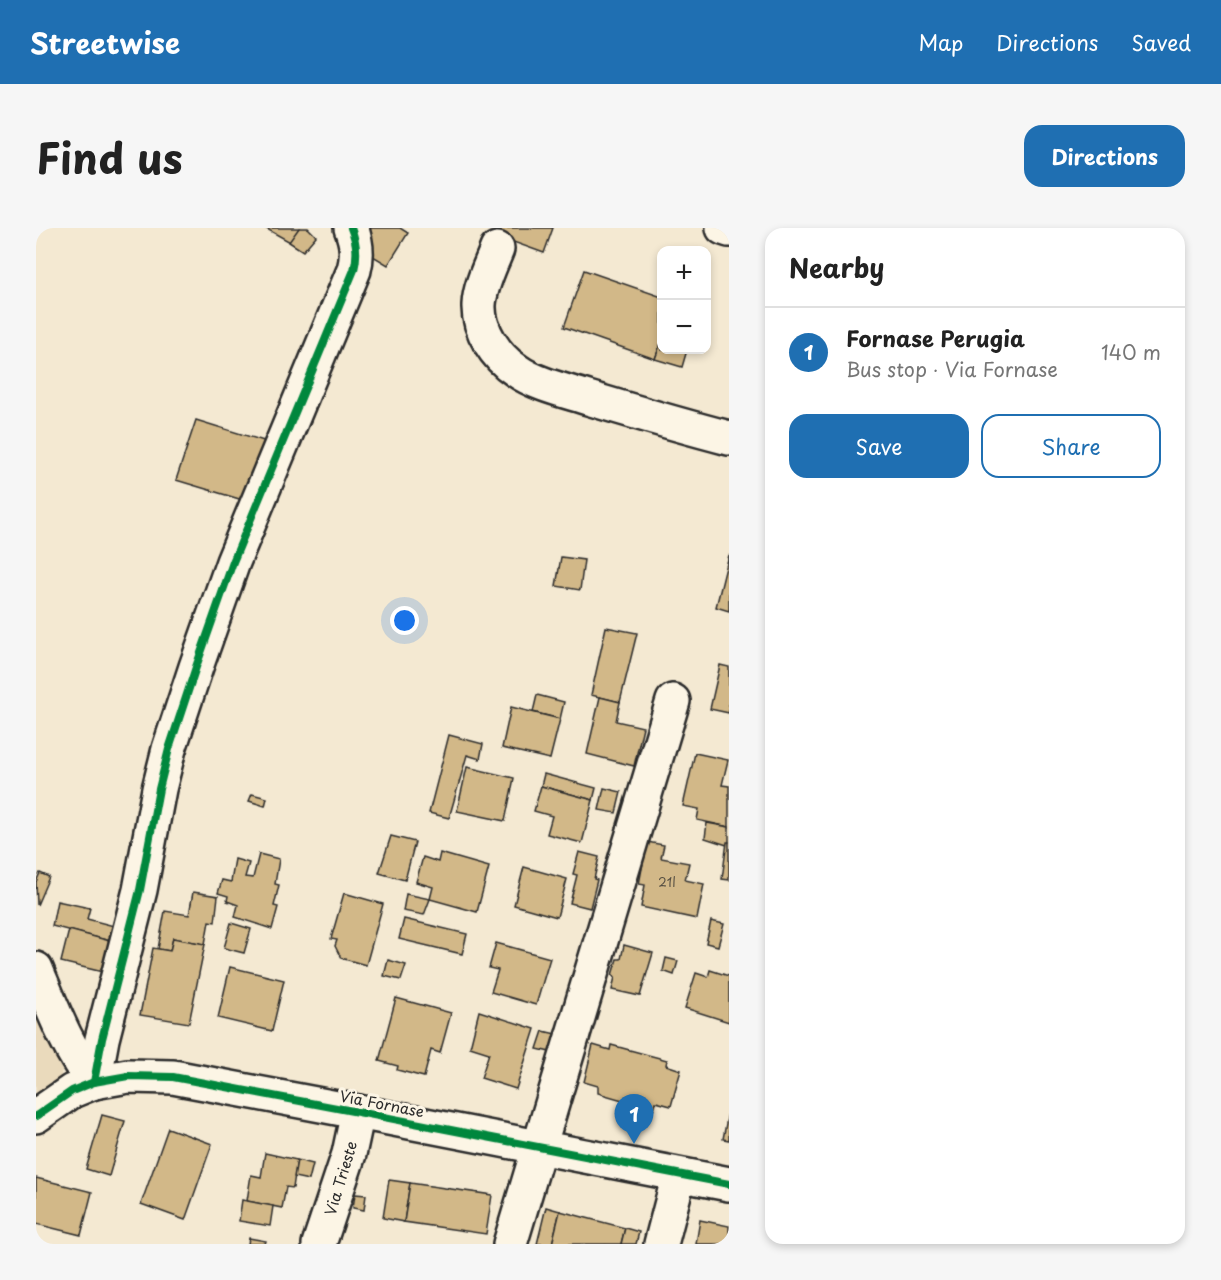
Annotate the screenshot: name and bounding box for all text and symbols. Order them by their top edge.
text: Streetwise [30,21,180,64]
text: Map [918,26,963,58]
text: Directions [996,26,1098,58]
text: Saved [1131,26,1191,58]
text: Find us [36,125,183,188]
button: Directions [1024,125,1185,187]
map controls [657,246,711,354]
button: + [657,246,711,300]
text: Nearby [789,248,884,287]
button: − [657,300,711,354]
text: Fornase Perugia [846,321,1025,354]
text: 1 [804,337,813,367]
text: 140 m [1101,337,1161,367]
text: Bus stop · Via Fornase [846,354,1058,384]
button: Save [789,414,969,478]
button: Share [981,414,1161,478]
your location [390,606,419,635]
house number: 21l [658,873,676,891]
street label: Via Fornase [338,1084,426,1122]
pin: 1 [614,1094,654,1144]
street label: Via Trieste [318,1138,362,1218]

